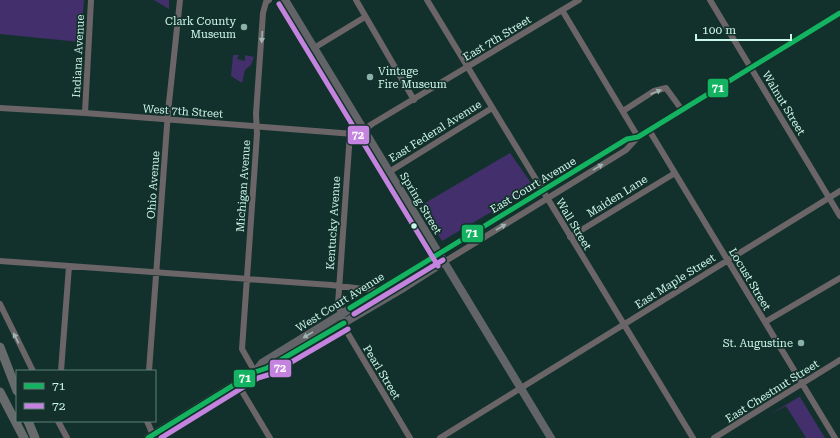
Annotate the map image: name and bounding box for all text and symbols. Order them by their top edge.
street label: East 7th Street [461,13,534,64]
street label: Indiana Avenue [70,14,87,98]
place label: Clark County Museum [165,15,236,41]
scale bar [696,16,791,42]
marker: Clark County Museum [239,22,249,32]
text: 100 m [702,23,736,37]
one-way arrow [258,31,265,43]
place label: Vintage Fire Museum [378,65,447,91]
street label: Walnut Street [759,69,808,138]
marker: Vintage Fire Museum [365,72,375,82]
line badge: 71 [707,78,729,98]
text: 71 [712,82,724,95]
one-way arrow [650,88,662,94]
street label: East Federal Avenue [387,98,484,165]
street label: West 7th Street [142,102,224,121]
line badge: 72 [347,125,370,145]
text: 72 [352,129,364,142]
street label: Michigan Avenue [234,140,253,232]
street label: Ohio Avenue [145,151,162,220]
street label: East Court Avenue [488,155,578,216]
one-way arrow [592,164,604,171]
street label: Spring Street [397,170,444,237]
street label: Maiden Lane [585,173,650,220]
street label: Kentucky Avenue [324,176,343,270]
street label: Wall Street [553,196,594,252]
unlabelled marker [409,221,419,231]
one-way arrow [495,223,507,230]
line badge: 71 [461,224,484,243]
text: 71 [466,227,478,240]
street label: Locust Street [726,246,773,313]
street label: East Maple Street [633,251,718,311]
street label: West Court Avenue [294,270,387,335]
one-way arrow [302,331,314,338]
one-way arrow [13,332,19,344]
place label: St. Augustine [723,337,793,350]
marker: St. Augustine [796,338,806,348]
street label: Pearl Street [360,343,403,402]
street label: East Chestnut Street [723,357,821,426]
line badge: 72 [269,359,292,378]
text: 72 [274,362,286,375]
line badge: 71 [233,369,256,388]
legend [16,370,156,422]
text: 71 [239,372,251,385]
text: 71 [52,379,66,393]
text: 72 [52,399,66,413]

